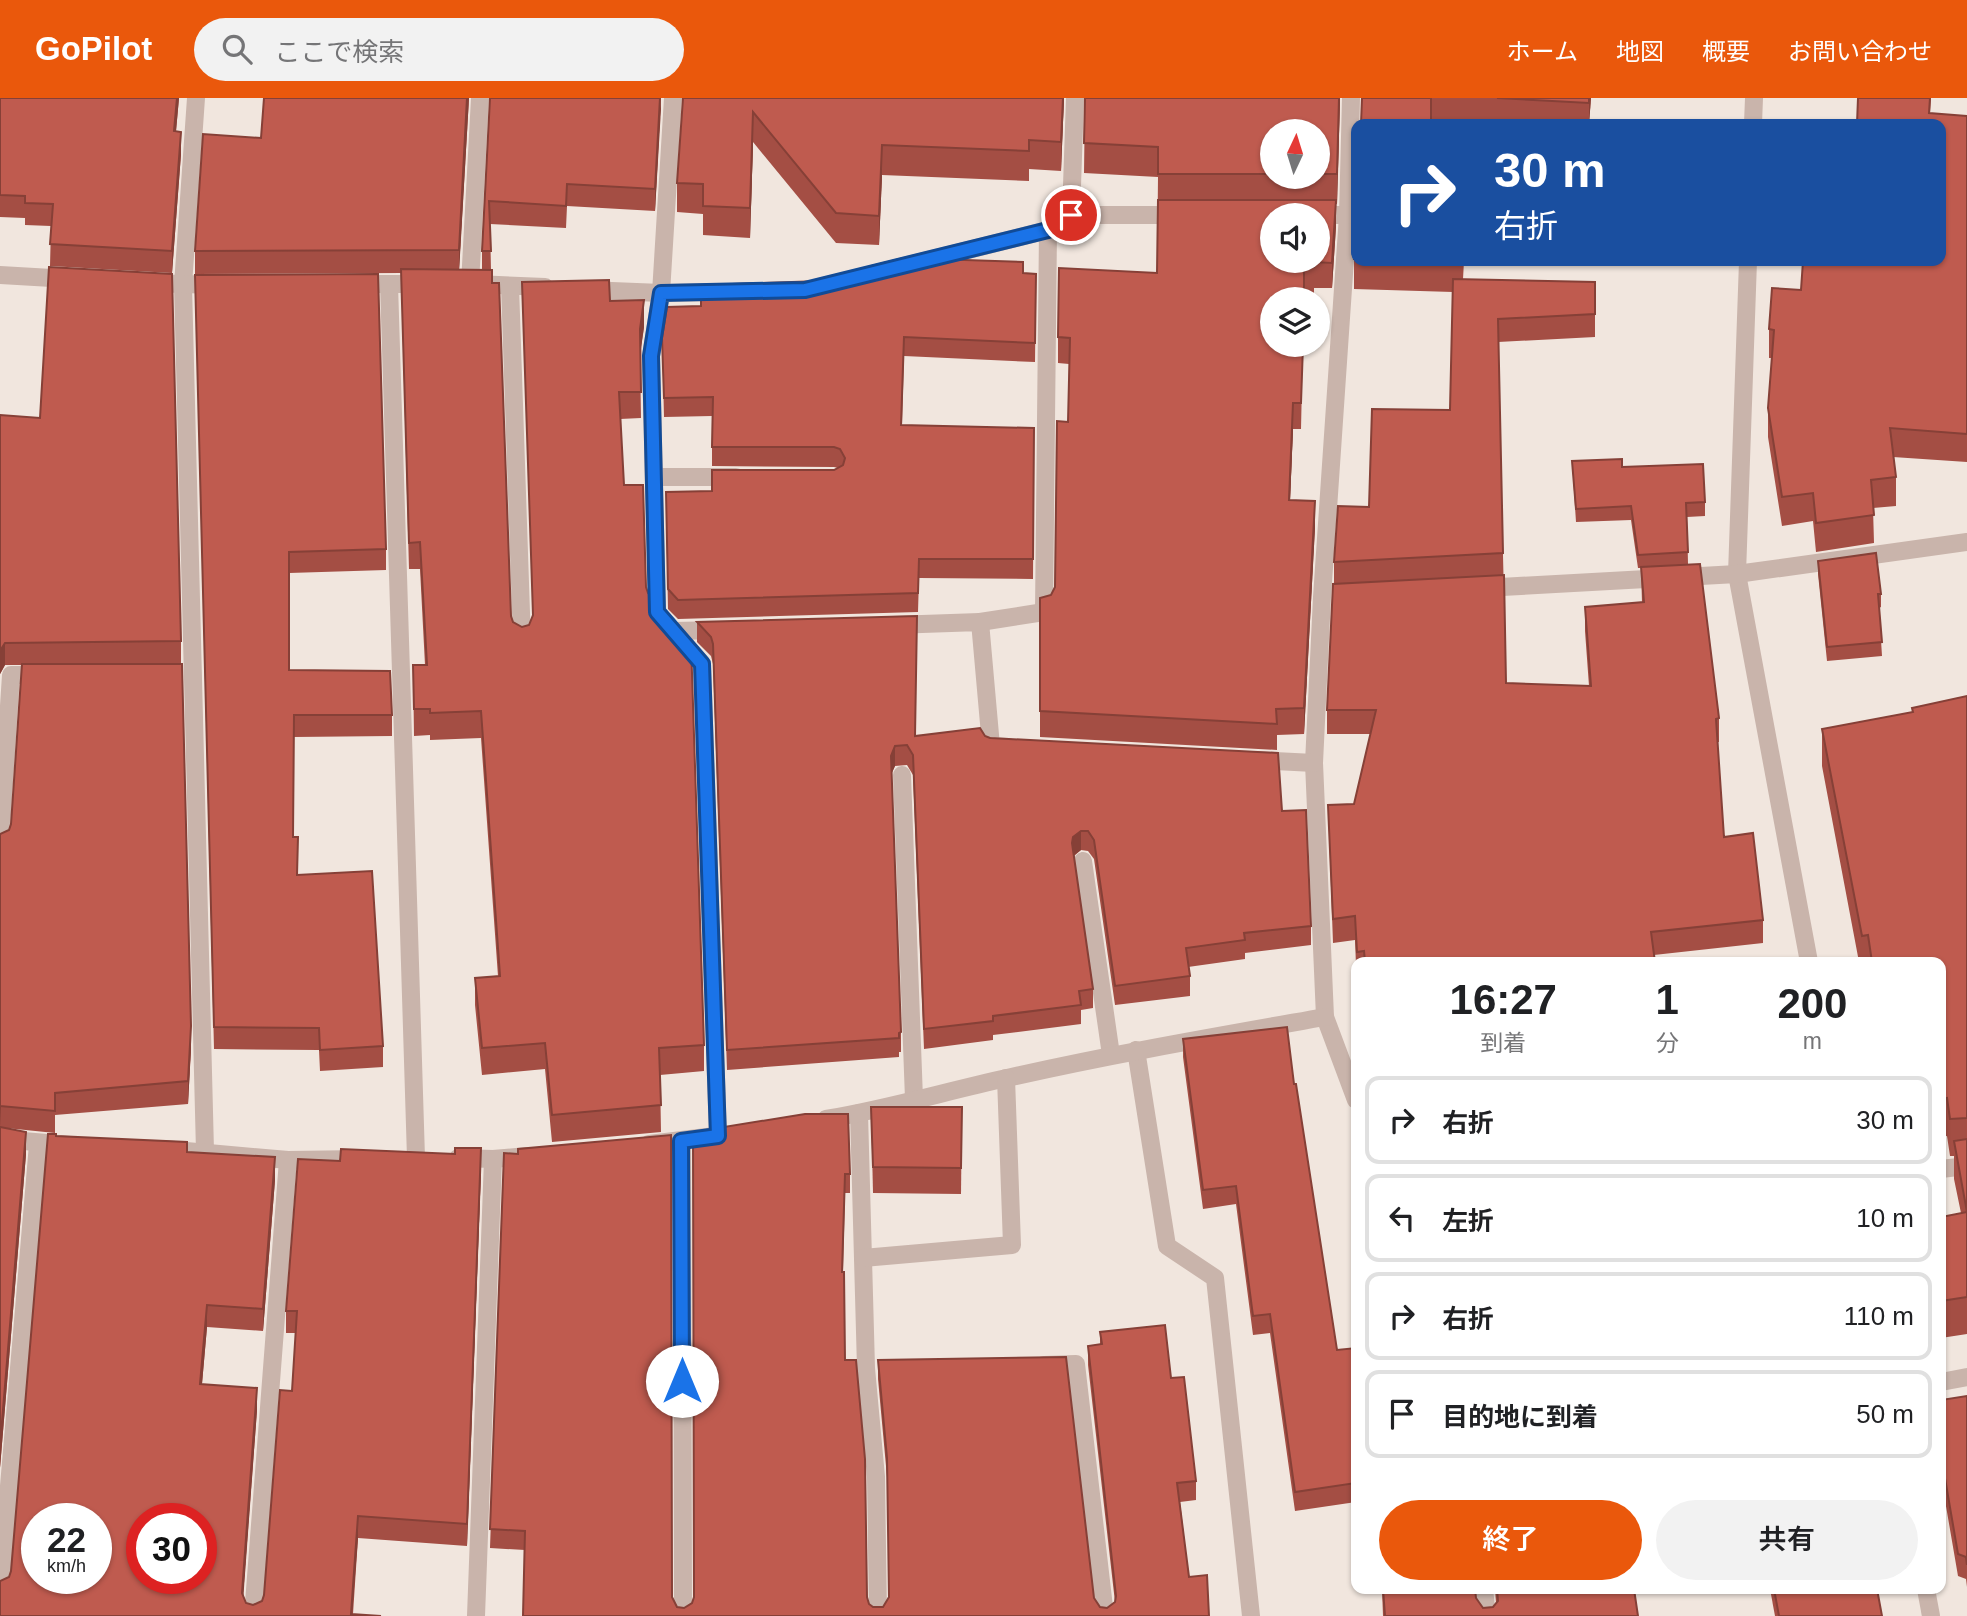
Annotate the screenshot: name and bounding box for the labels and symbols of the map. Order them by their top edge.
north arrow [1260,119,1330,189]
pin [1041,185,1101,245]
position arrow [645,1344,719,1418]
speed limit sign: 30 [126,1503,217,1594]

